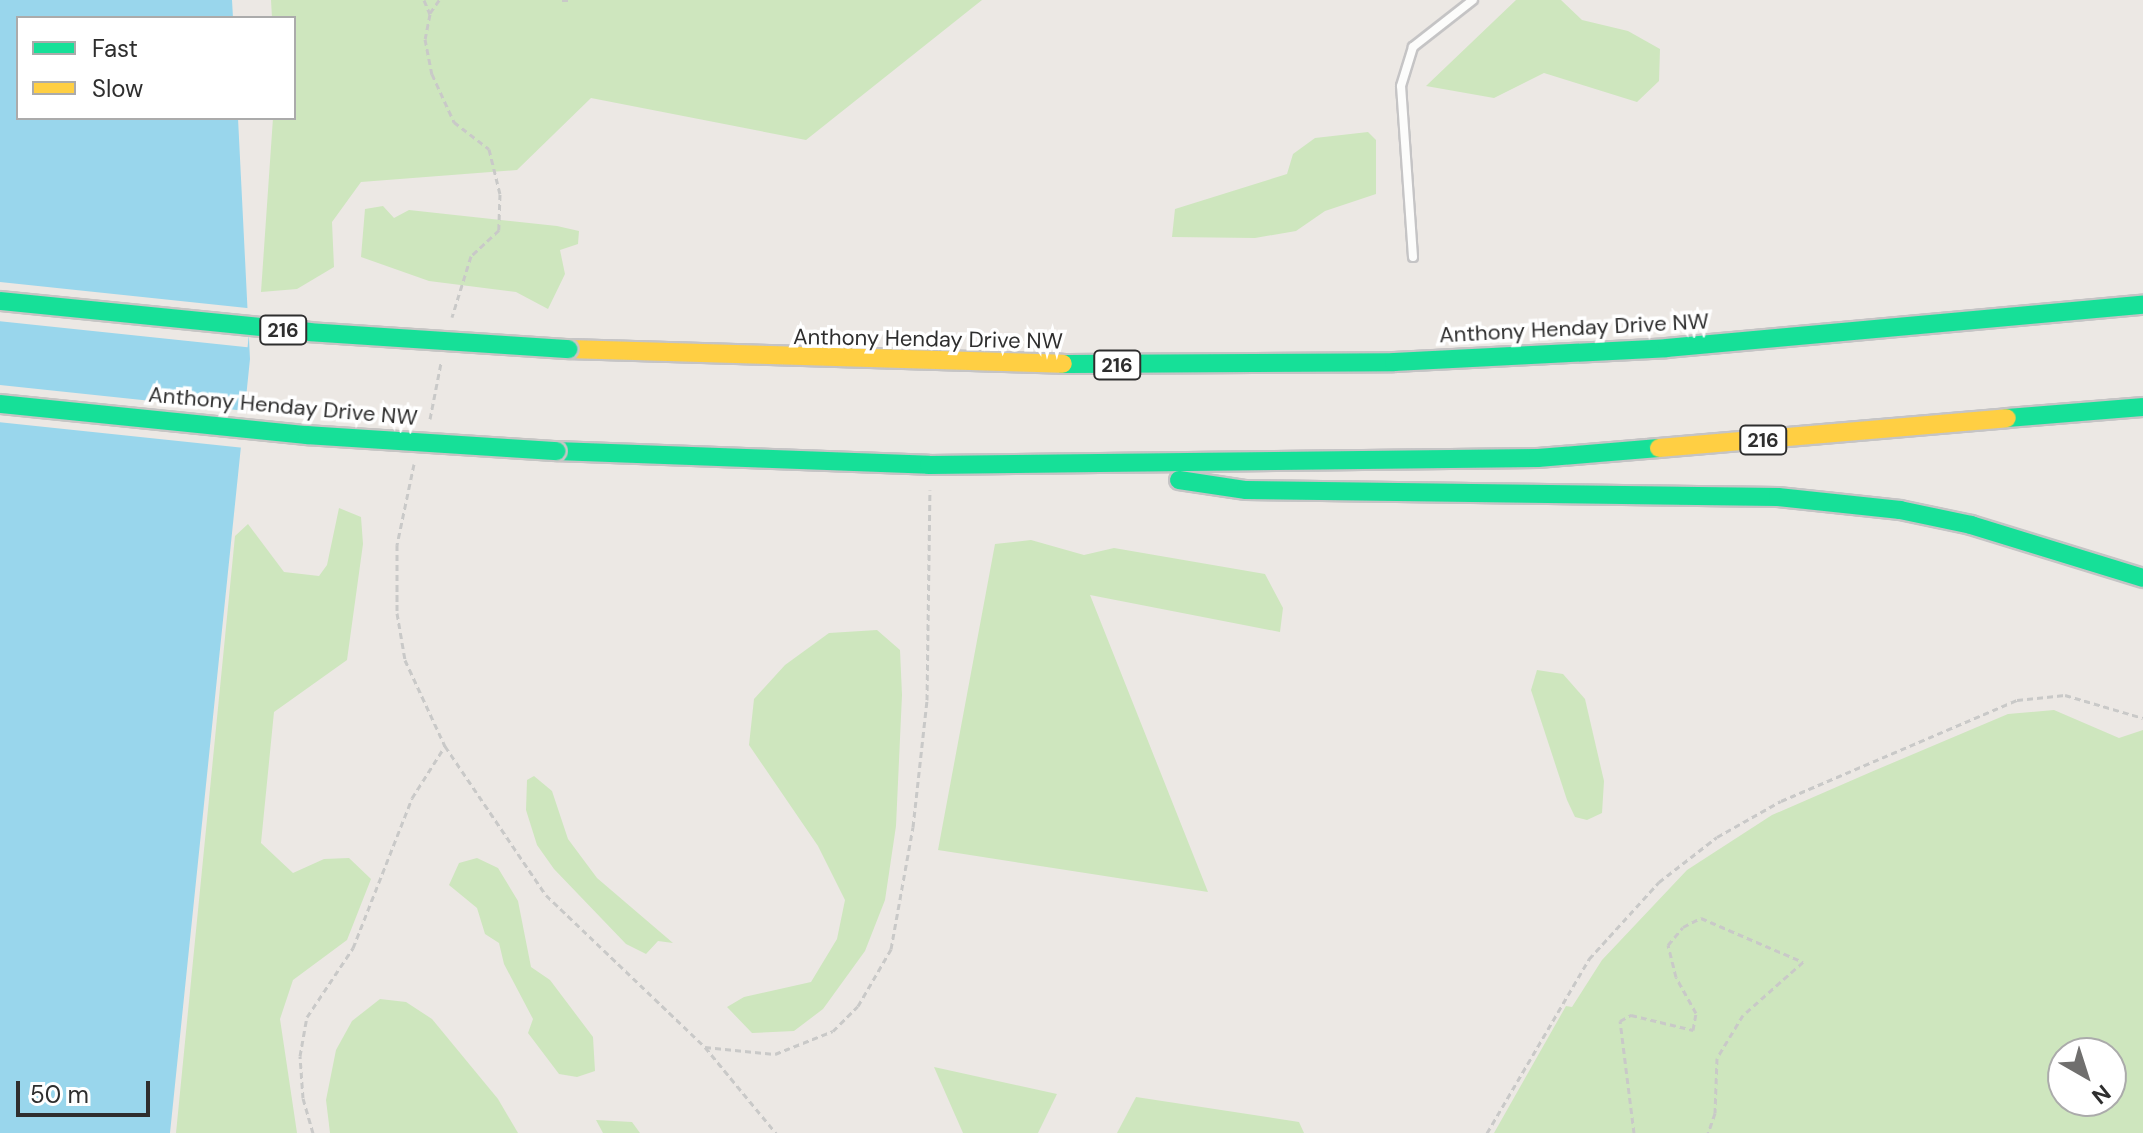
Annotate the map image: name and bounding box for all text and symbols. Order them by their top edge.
legend [16,16,296,120]
text: Fast [92,33,138,64]
text: Slow [92,73,143,104]
street label: Anthony Henday Drive NW [1438,308,1710,348]
road number: 216 [259,314,307,346]
street label: Anthony Henday Drive NW [793,323,1063,355]
road number: 216 [1093,349,1141,381]
street label: Anthony Henday Drive NW [147,381,419,431]
road number: 216 [1739,424,1787,456]
north arrow [2047,1037,2127,1117]
scale bar [20,1065,154,1115]
text: N [2086,1078,2117,1111]
text: 50 m [30,1079,89,1110]

